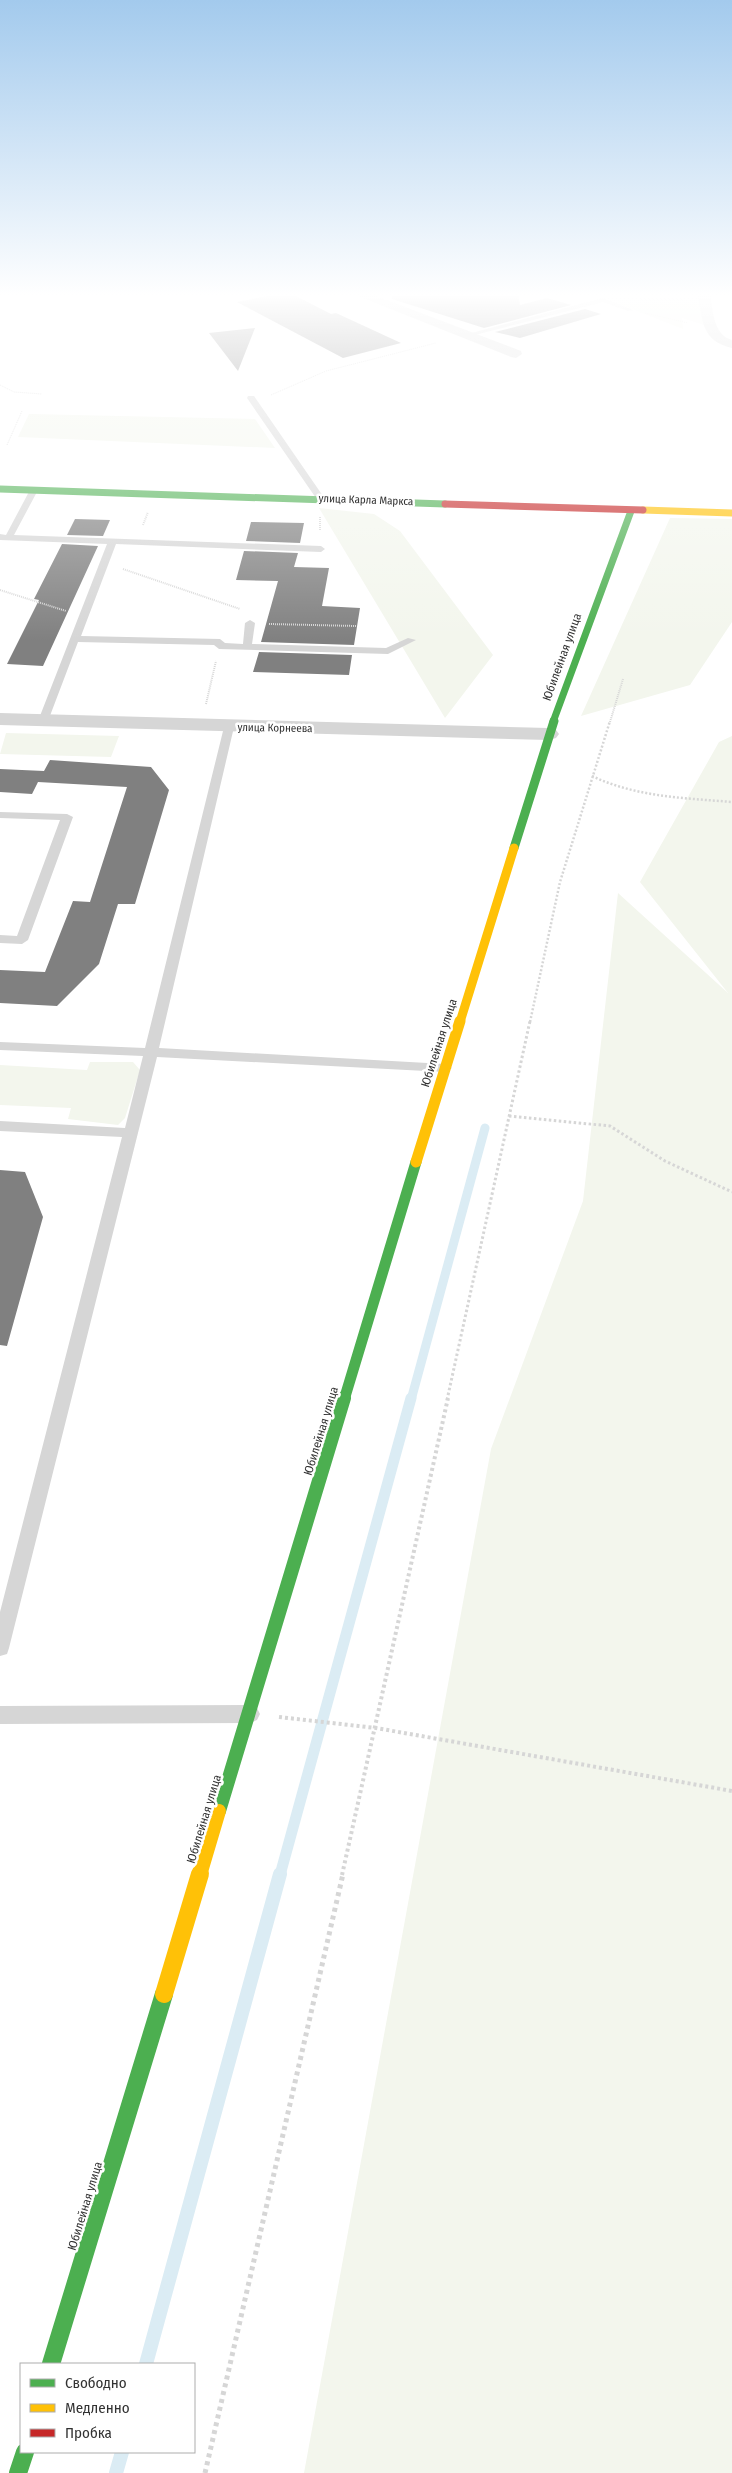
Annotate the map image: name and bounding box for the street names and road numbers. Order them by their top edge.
street label: улица Карла Маркса [318,492,414,508]
street label: Юбилейная улица [540,611,584,703]
street label: улица Корнеева [237,721,313,735]
street label: Юбилейная улица [418,997,460,1089]
street label: Юбилейная улица [301,1385,341,1477]
street label: Юбилейная улица [184,1773,224,1865]
street label: Юбилейная улица [65,2160,105,2252]

